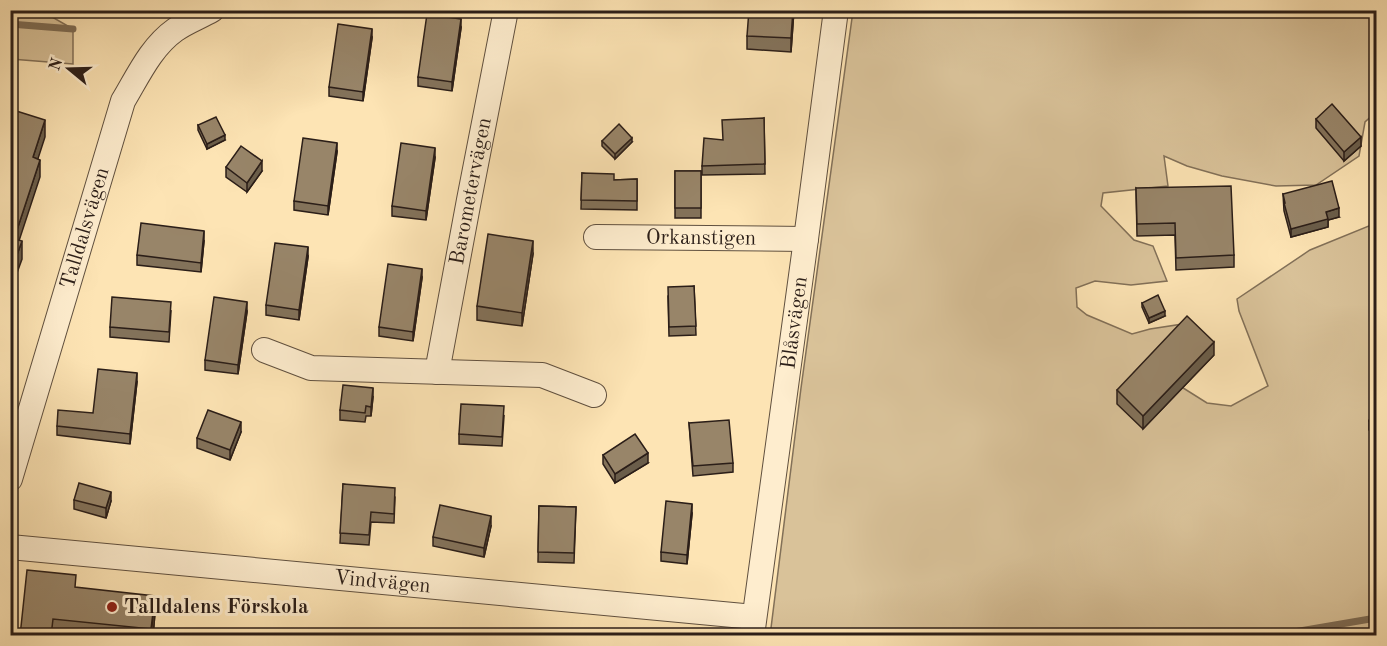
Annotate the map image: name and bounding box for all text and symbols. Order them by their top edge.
north arrow [39,39,99,99]
text: N [47,56,67,73]
street label: Barometervägen [447,116,495,267]
street label: Talldalsvägen [57,165,113,291]
street label: Orkanstigen [646,227,756,249]
street label: Blåsvägen [778,275,811,371]
street label: Vindvägen [333,567,432,597]
place label: Talldalens Förskola [124,597,309,618]
marker: Talldalens Förskola [105,600,119,614]

